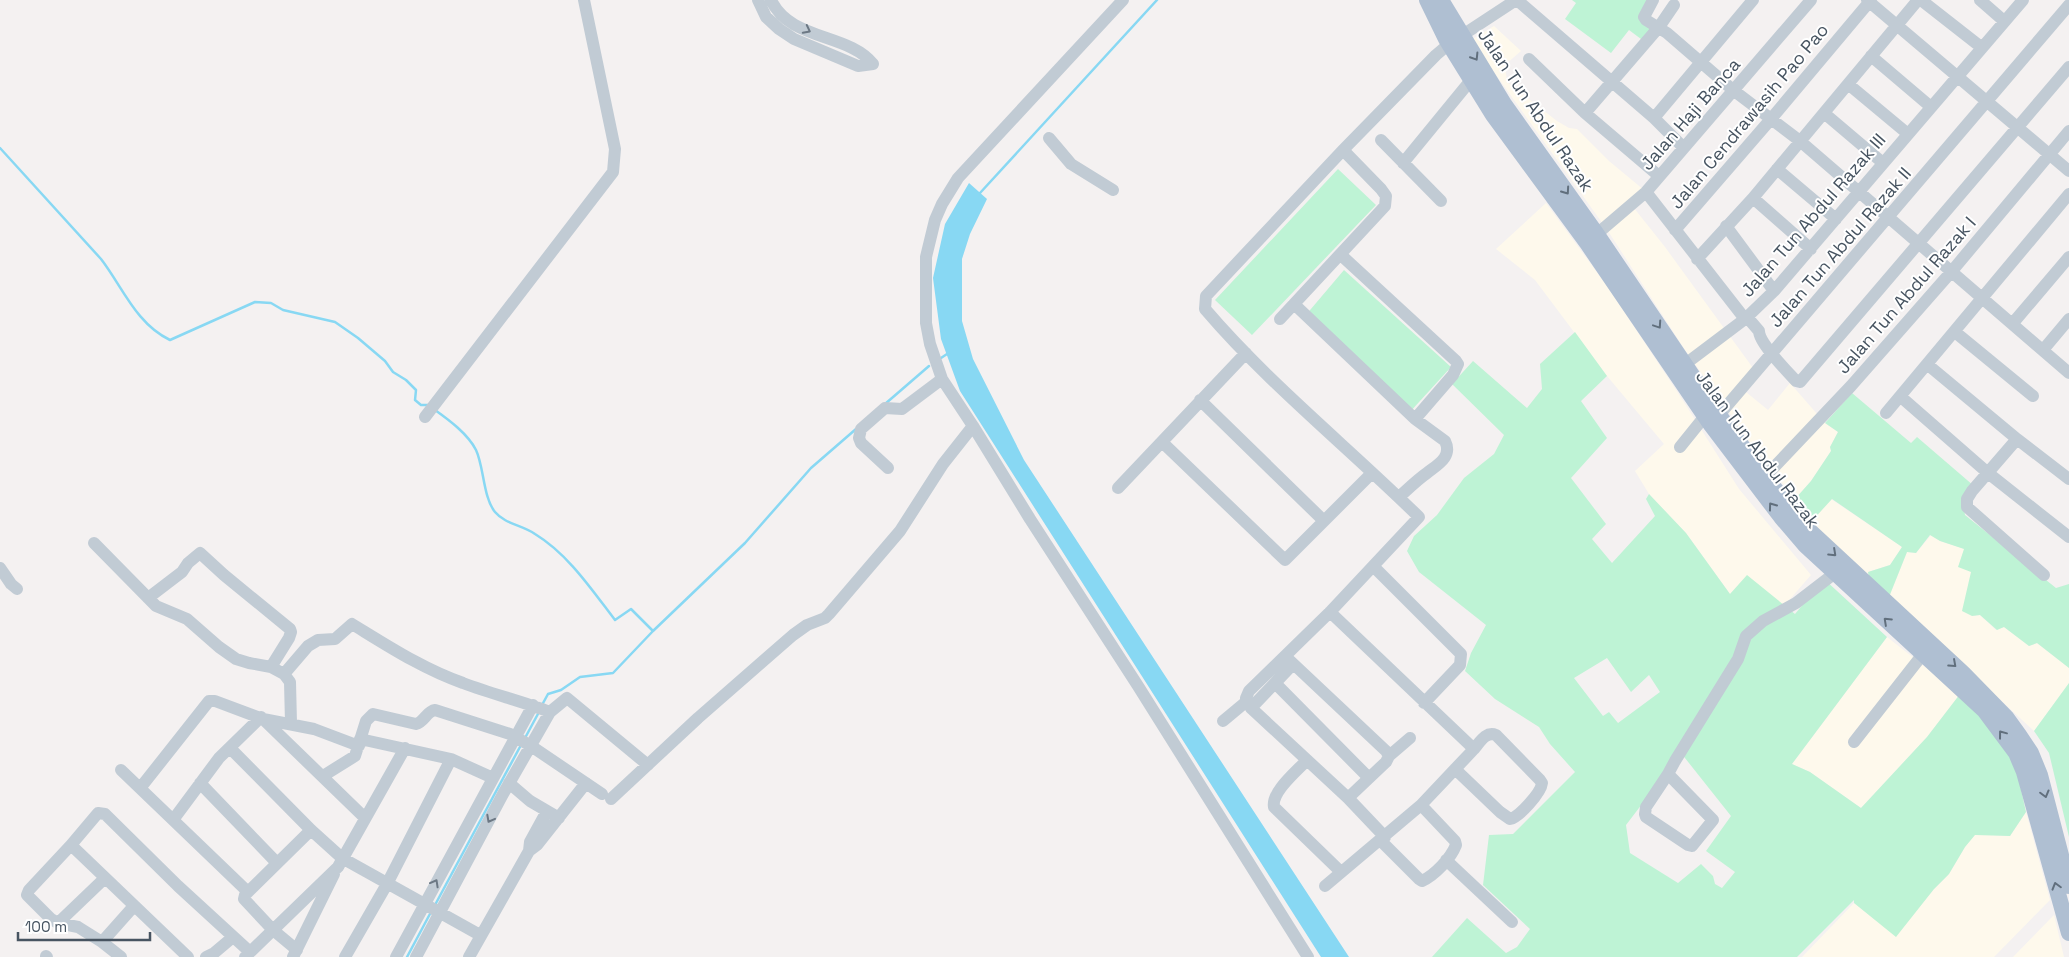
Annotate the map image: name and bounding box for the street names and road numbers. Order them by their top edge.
street label: Jalan Cendrawasih Pao Pao [1665,19,1833,213]
street label: Jalan Tun Abdul Razak [1473,24,1599,196]
street label: Jalan Haji Banca [1635,53,1745,175]
street label: Jalan Tun Abdul Razak III [1736,129,1890,301]
street label: Jalan Tun Abdul Razak II [1831,212,1981,378]
street label: Jalan Tun Abdul Razak I [1832,212,1980,378]
street label: Jalan Tun Abdul Razak [1691,365,1825,533]

